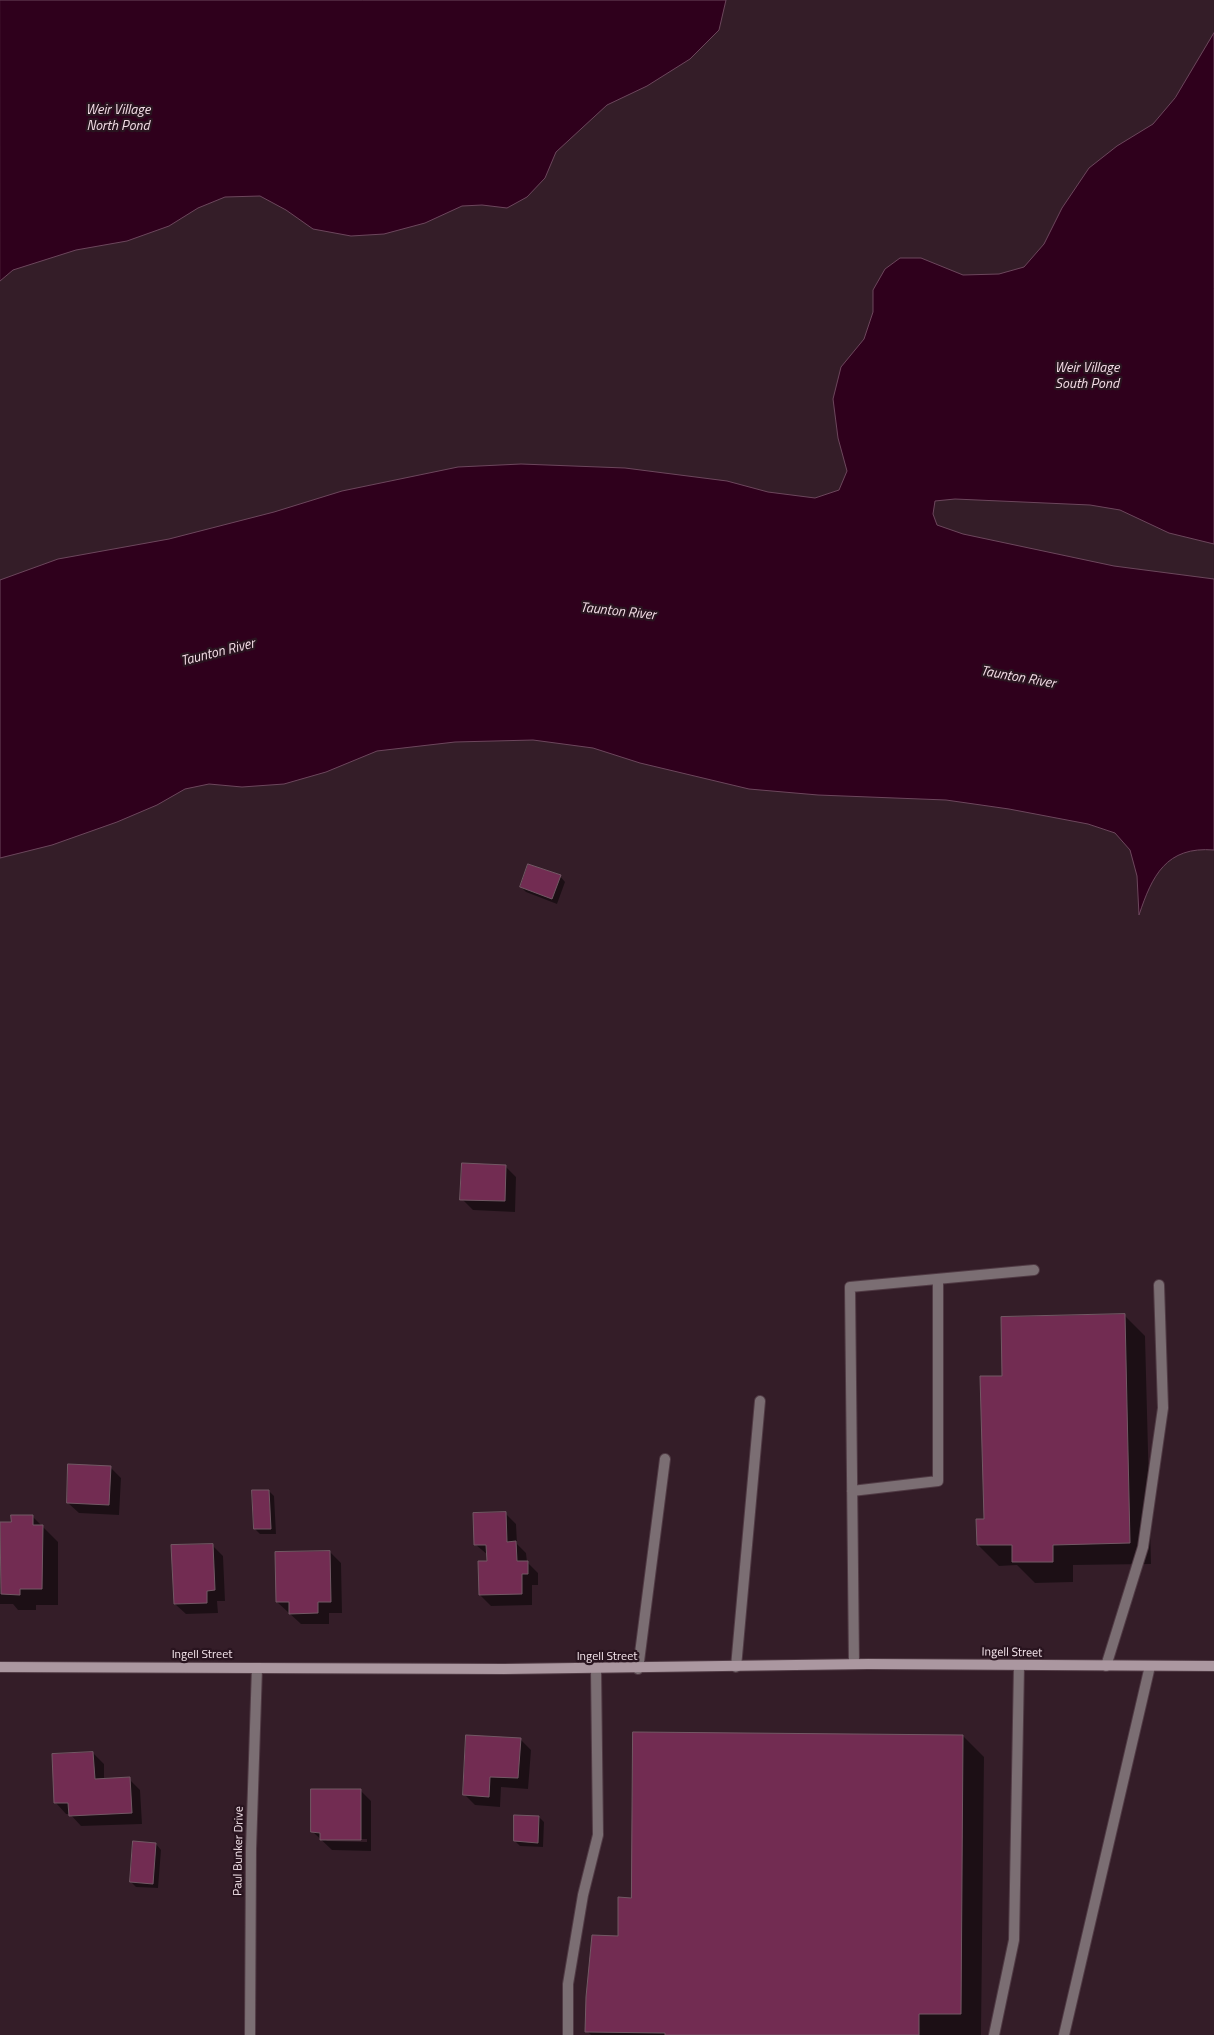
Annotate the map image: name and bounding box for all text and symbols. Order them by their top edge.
water label: Weir Village North Pond [86,103,150,136]
water label: Weir Village South Pond [1055,361,1119,394]
water label: Taunton River [580,600,656,624]
water label: Taunton River [179,636,257,670]
water label: Taunton River [979,663,1057,693]
street label: Ingell Street [982,1645,1042,1661]
street label: Ingell Street [172,1648,232,1662]
street label: Ingell Street [577,1650,637,1664]
street label: Paul Bunker Drive [231,1806,247,1896]

